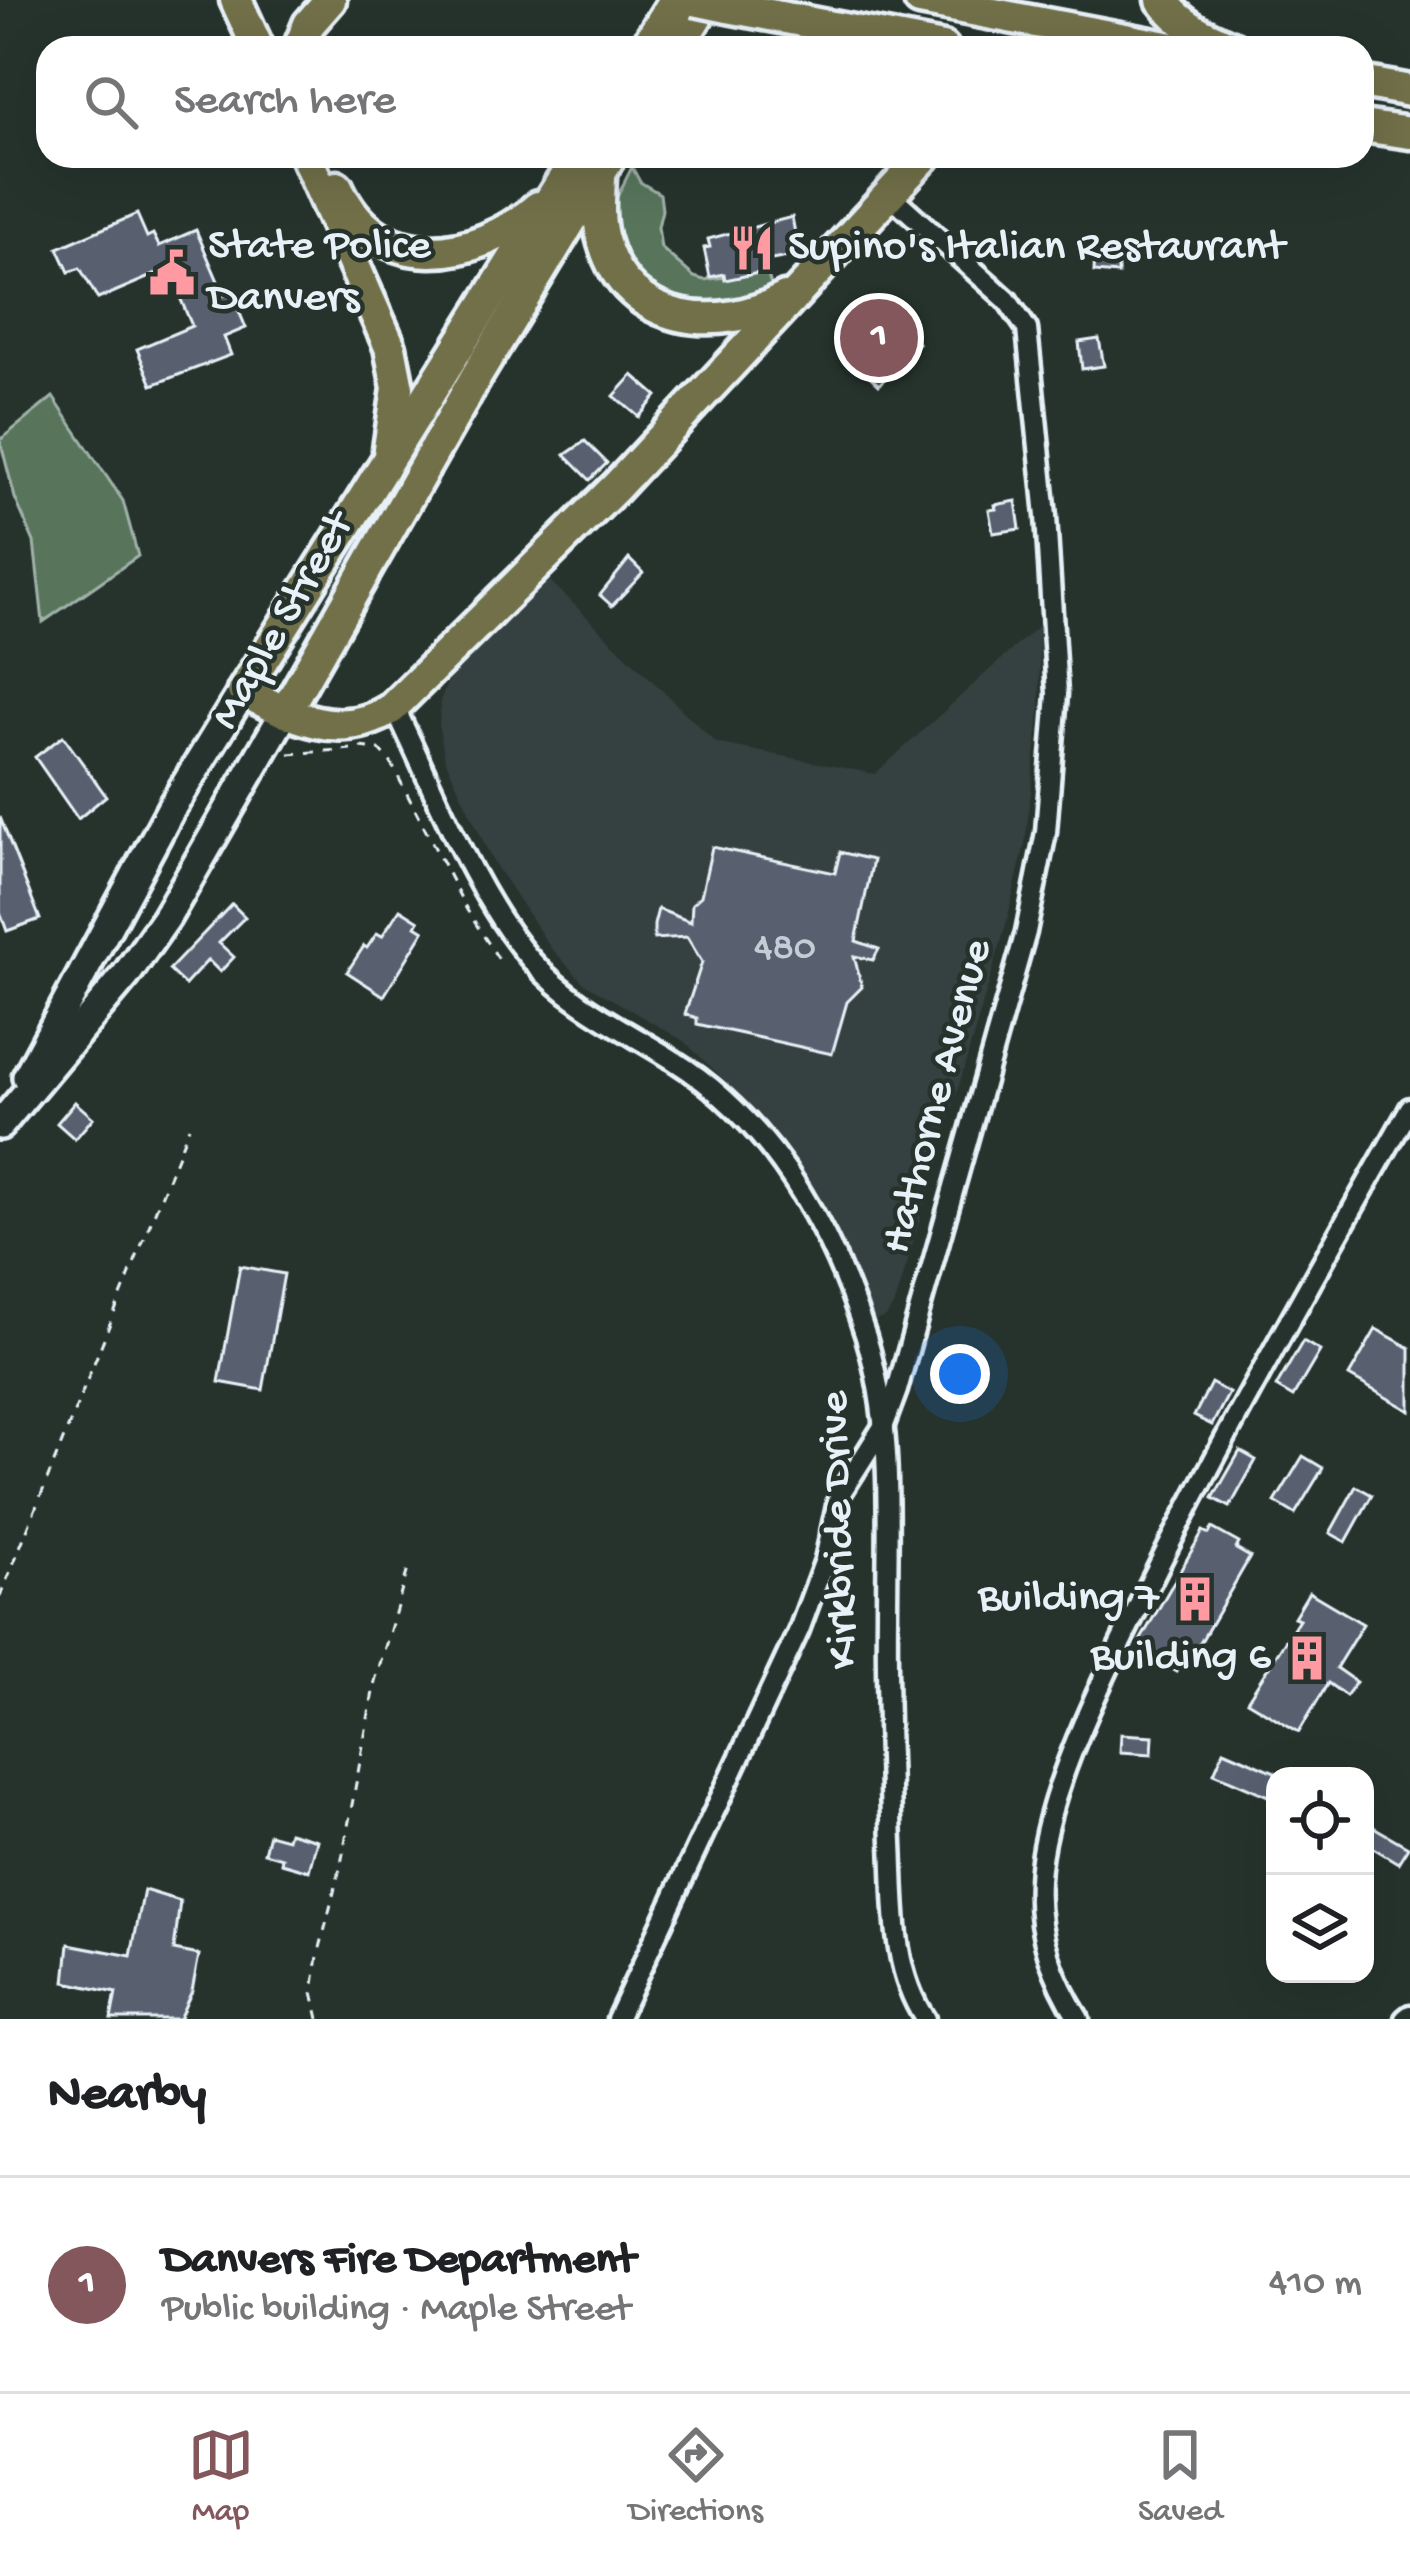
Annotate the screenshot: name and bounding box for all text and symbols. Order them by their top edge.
search box [36,36,1374,168]
icon: search [78,69,144,135]
text: Search here [174,76,396,129]
place label: State Police Danvers [205,221,432,326]
place label: Supino's Italian Restaurant [788,222,1288,275]
restaurant icon: Supino's Italian Restaurant [727,223,777,273]
public building icon: State Police Danvers [147,248,197,298]
pin: 1 [840,293,918,383]
street label: Maple Street [201,501,369,740]
house number: 480 [754,927,816,973]
street label: Hathorne Avenue [872,933,1007,1260]
your location [930,1344,990,1404]
street label: Kirkbride Drive [810,1389,872,1670]
place label: Building 7 [977,1573,1161,1626]
building icon: Building 7 [1170,1574,1220,1624]
place label: Building 6 [1090,1632,1271,1685]
building icon: Building 6 [1282,1633,1332,1683]
map controls [1266,1767,1374,1983]
button: locate [1266,1767,1374,1875]
button: layers [1266,1875,1374,1983]
text: Nearby [48,2067,206,2127]
text: Danvers Fire Department [162,2235,635,2288]
text: 1 [79,2262,95,2308]
text: 410 m [1269,2262,1362,2308]
text: Public building · Maple Street [162,2288,630,2334]
tab: Map [188,2422,254,2532]
tab: Directions [629,2422,763,2532]
tab: Saved [1138,2422,1222,2532]

